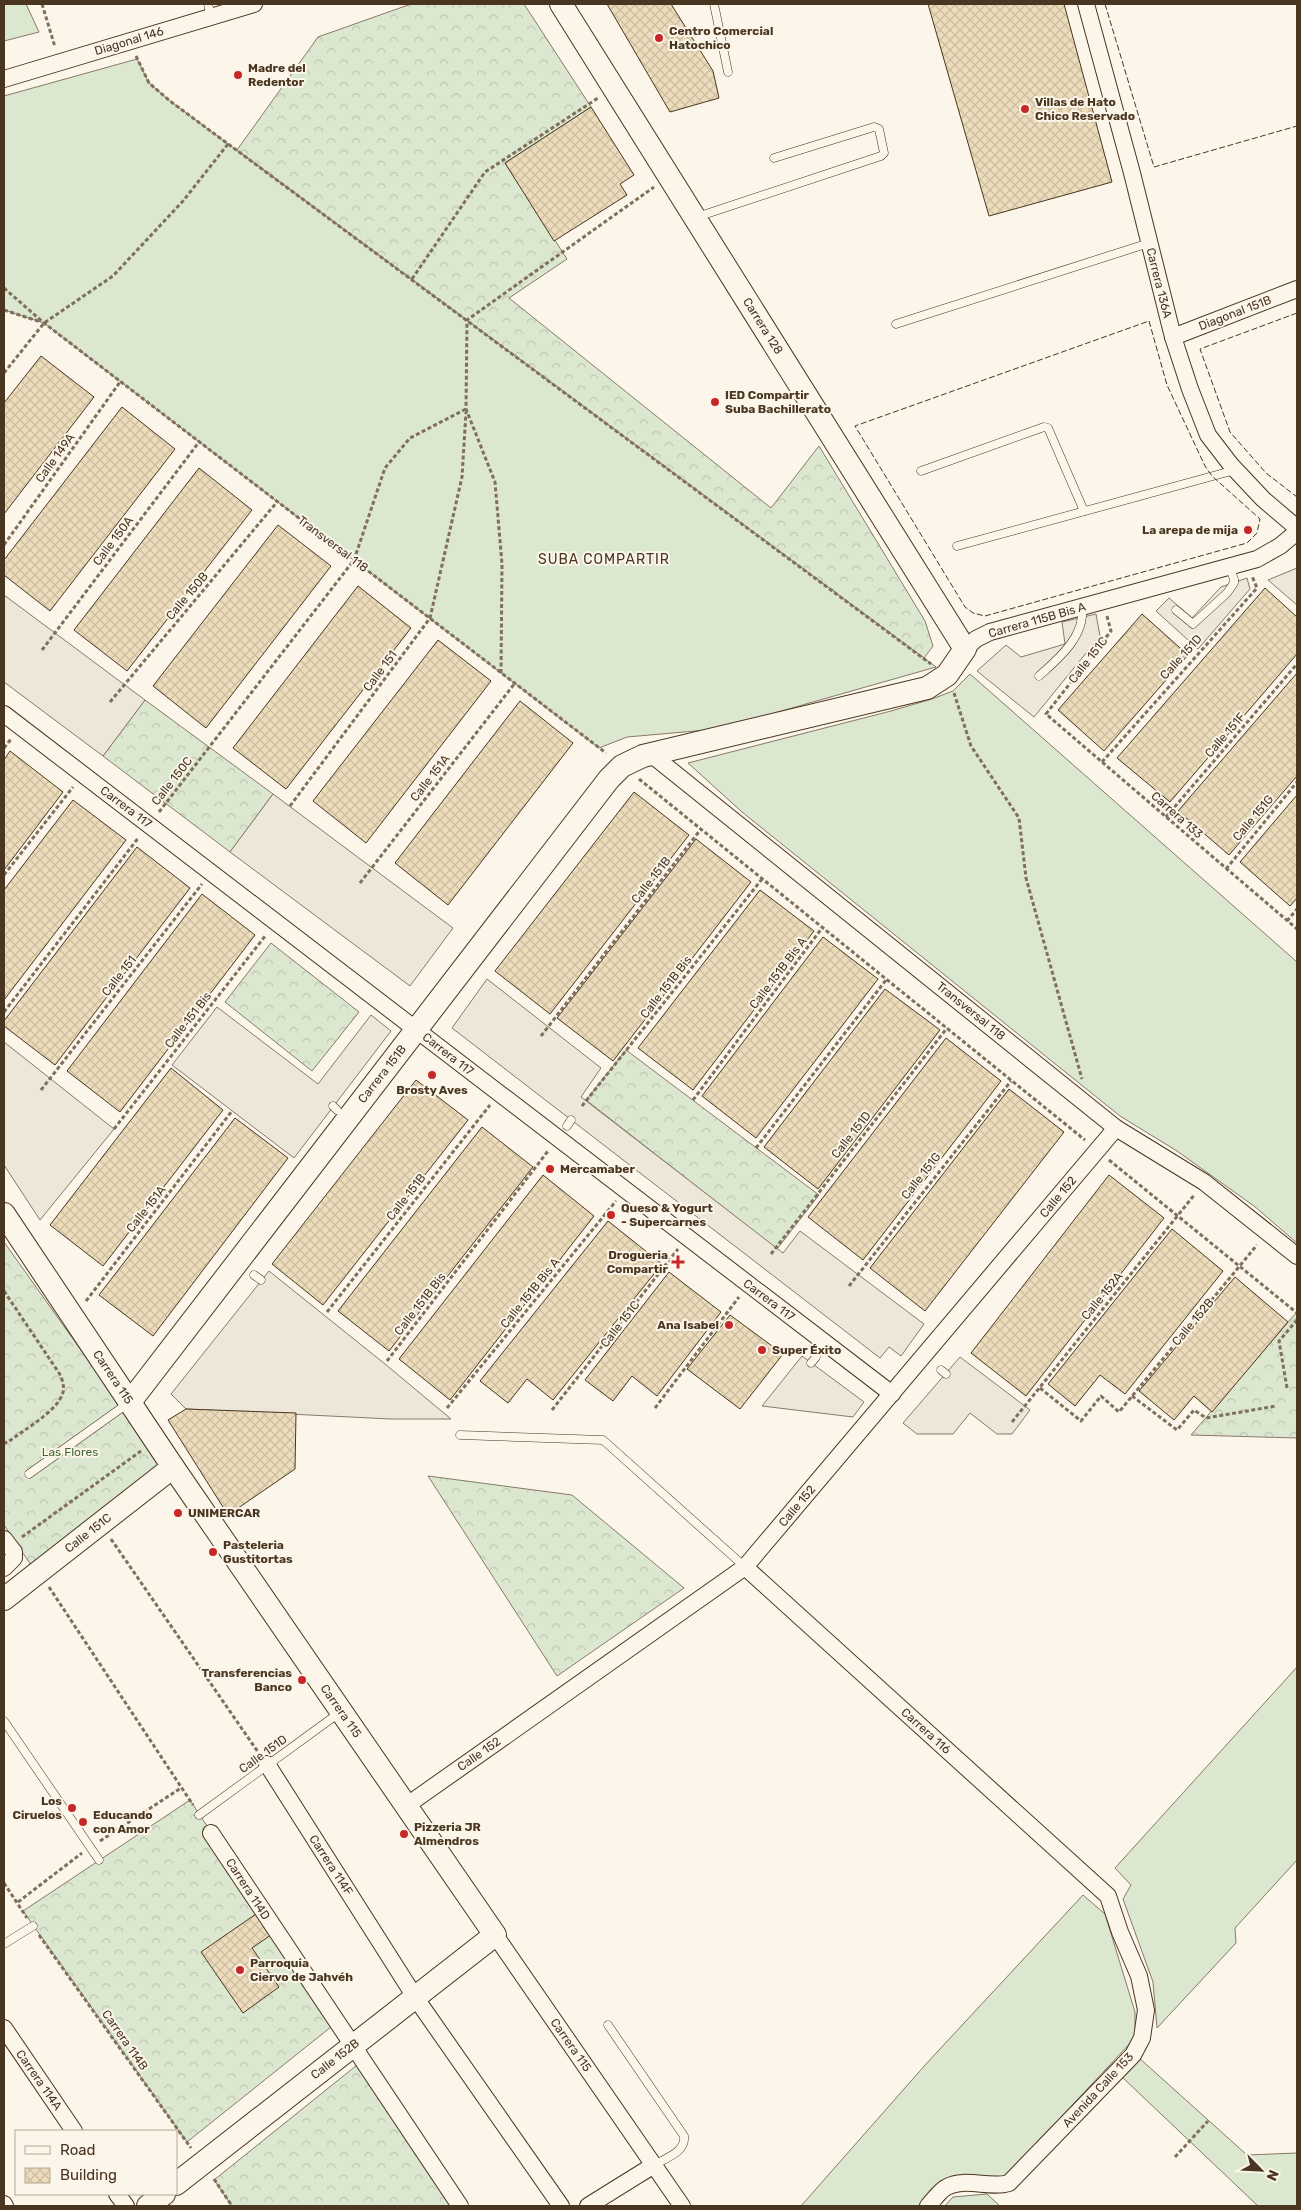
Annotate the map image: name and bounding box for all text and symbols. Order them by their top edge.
street label: Diagonal 146 [93,24,165,58]
place label: Centro Comercial Hatochico [669,24,773,52]
marker: Centro Comercial Hatochico [653,32,665,44]
place label: Madre del Redentor [248,61,306,89]
marker: Madre del Redentor [232,69,244,81]
place label: Villas de Hato Chico Reservado [1035,95,1135,123]
marker: Villas de Hato Chico Reservado [1019,103,1031,115]
street label: Carrera 136A [1143,246,1175,320]
street label: Diagonal 151B [1197,293,1273,333]
street label: Carrera 128 [740,295,786,357]
place label: IED Compartir Suba Bachillerato [725,388,831,416]
marker: IED Compartir Suba Bachillerato [709,396,721,408]
street label: Calle 149A [32,431,78,485]
street label: Transversal 118 [295,513,371,575]
street label: Calle 150A [90,514,136,568]
place label: La arepa de mija [1142,523,1238,537]
marker: La arepa de mija [1242,524,1254,536]
district label: SUBA COMPARTIR [538,551,670,568]
street label: Calle 150B [163,569,211,623]
street label: Carrera 115B Bis A [987,599,1087,641]
street label: Calle 151D [1157,632,1205,682]
street label: Calle 151C [1065,634,1111,686]
street label: Calle 151 [360,648,400,694]
street label: Calle 151F [1202,710,1248,760]
street label: Calle 151A [407,752,453,804]
street label: Calle 150C [149,754,195,808]
street label: Carrera 117 [98,783,154,831]
street label: Carrera 133 [1148,789,1206,841]
street label: Calle 151G [1230,792,1276,844]
street label: Calle 151B [628,854,674,906]
street label: Calle 151B Bis A [747,934,809,1012]
street label: Calle 151 [99,953,139,999]
street label: Calle 151B Bis [637,953,695,1021]
street label: Transversal 118 [934,979,1008,1043]
street label: Calle 151 Bis [162,989,214,1051]
street label: Carrera 117 [420,1030,476,1078]
street label: Carrera 151B [355,1042,409,1106]
marker: Brosty Aves [426,1069,438,1081]
place label: Brosty Aves [396,1083,468,1097]
street label: Calle 151D [828,1109,874,1161]
street label: Calle 151G [898,1150,944,1202]
place label: Mercamaber [560,1162,635,1176]
marker: Mercamaber [544,1163,556,1175]
street label: Calle 151B [383,1171,429,1223]
street label: Calle 152 [1037,1174,1079,1220]
street label: Calle 151A [123,1183,169,1235]
place label: Queso & Yogurt - Supercarnes [621,1201,713,1229]
marker: Queso & Yogurt - Supercarnes [605,1209,617,1221]
place label: Drogueria Compartir [607,1248,669,1276]
street label: Calle 151B Bis A [498,1255,562,1331]
marker: Drogueria Compartir [672,1256,684,1268]
street label: Calle 152A [1078,1269,1126,1323]
street label: Calle 151B Bis [391,1270,449,1338]
street label: Carrera 117 [741,1276,797,1324]
street label: Calle 152B [1169,1296,1217,1348]
street label: Calle 151C [597,1298,643,1350]
place label: Ana Isabel [657,1318,719,1332]
marker: Ana Isabel [723,1319,735,1331]
place label: Super Éxito [772,1343,841,1357]
marker: Super Éxito [756,1344,768,1356]
street label: Carrera 115 [90,1347,136,1407]
park label: Las Flores [42,1445,98,1459]
street label: Calle 152 [776,1483,818,1529]
place label: UNIMERCAR [188,1506,260,1520]
marker: UNIMERCAR [172,1507,184,1519]
street label: Calle 151C [62,1510,114,1556]
place label: Pasteleria Gustitortas [223,1538,293,1566]
marker: Pasteleria Gustitortas [207,1546,219,1558]
place label: Transferencias Banco [201,1666,292,1694]
marker: Transferencias Banco [296,1674,308,1686]
street label: Carrera 115 [318,1682,364,1740]
street label: Carrera 116 [898,1705,954,1757]
street label: Calle 151D [236,1732,290,1776]
street label: Calle 152 [455,1734,503,1774]
place label: Los Ciruelos [12,1794,62,1822]
marker: Los Ciruelos [66,1802,78,1814]
place label: Educando con Amor [93,1808,153,1836]
marker: Educando con Amor [77,1816,89,1828]
place label: Pizzeria JR Almendros [414,1820,481,1848]
marker: Pizzeria JR Almendros [398,1828,410,1840]
street label: Carrera 114F [306,1832,356,1898]
street label: Carrera 114D [223,1856,273,1922]
place label: Parroquia Ciervo de Jahvéh [250,1956,353,1984]
marker: Parroquia Ciervo de Jahvéh [234,1964,246,1976]
street label: Carrera 114B [99,2007,151,2073]
street label: Carrera 115 [548,2016,594,2074]
street label: Calle 152B [308,2036,362,2082]
street label: Carrera 114A [13,2047,65,2113]
street label: Avenida Calle 153 [1060,2050,1136,2130]
legend [15,2130,178,2195]
text: Road [60,2141,96,2159]
north arrow [1236,2145,1286,2195]
text: Building [60,2166,117,2184]
text: N [1263,2167,1282,2183]

